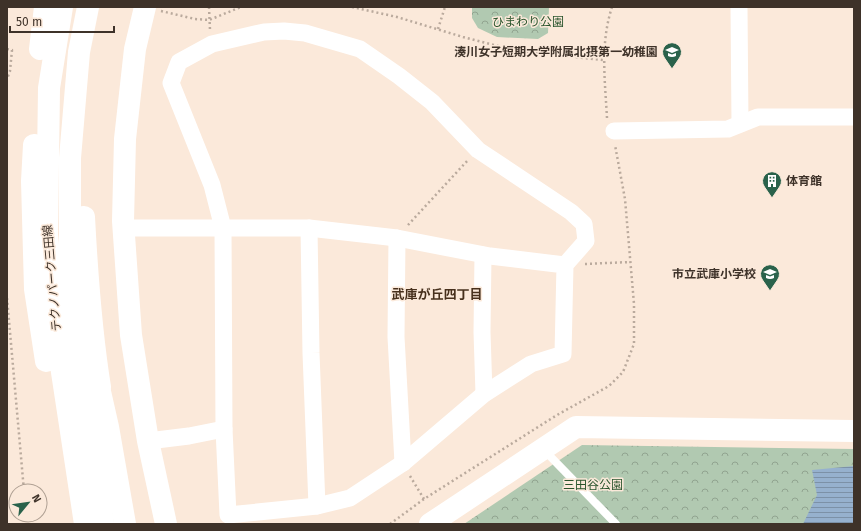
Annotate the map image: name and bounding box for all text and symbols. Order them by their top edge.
scale bar [10,8,114,34]
text: 50 m [16,15,42,29]
park label: ひまわり公園 [492,15,564,29]
school or university icon: 湊川女子短期大学附属北摂第一幼稚園 [661,41,683,69]
place label: 湊川女子短期大学附属北摂第一幼稚園 [454,45,658,59]
building icon: 体育館 [761,170,783,198]
place label: 体育館 [786,174,822,188]
street label: テクノパーク三田線 [40,224,64,332]
school or university icon: 市立武庫小学校 [759,263,781,291]
place label: 市立武庫小学校 [672,267,756,281]
district label: 武庫が丘四丁目 [391,287,483,302]
park label: 三田谷公園 [563,478,623,492]
north arrow [8,483,48,523]
text: N [29,492,44,505]

